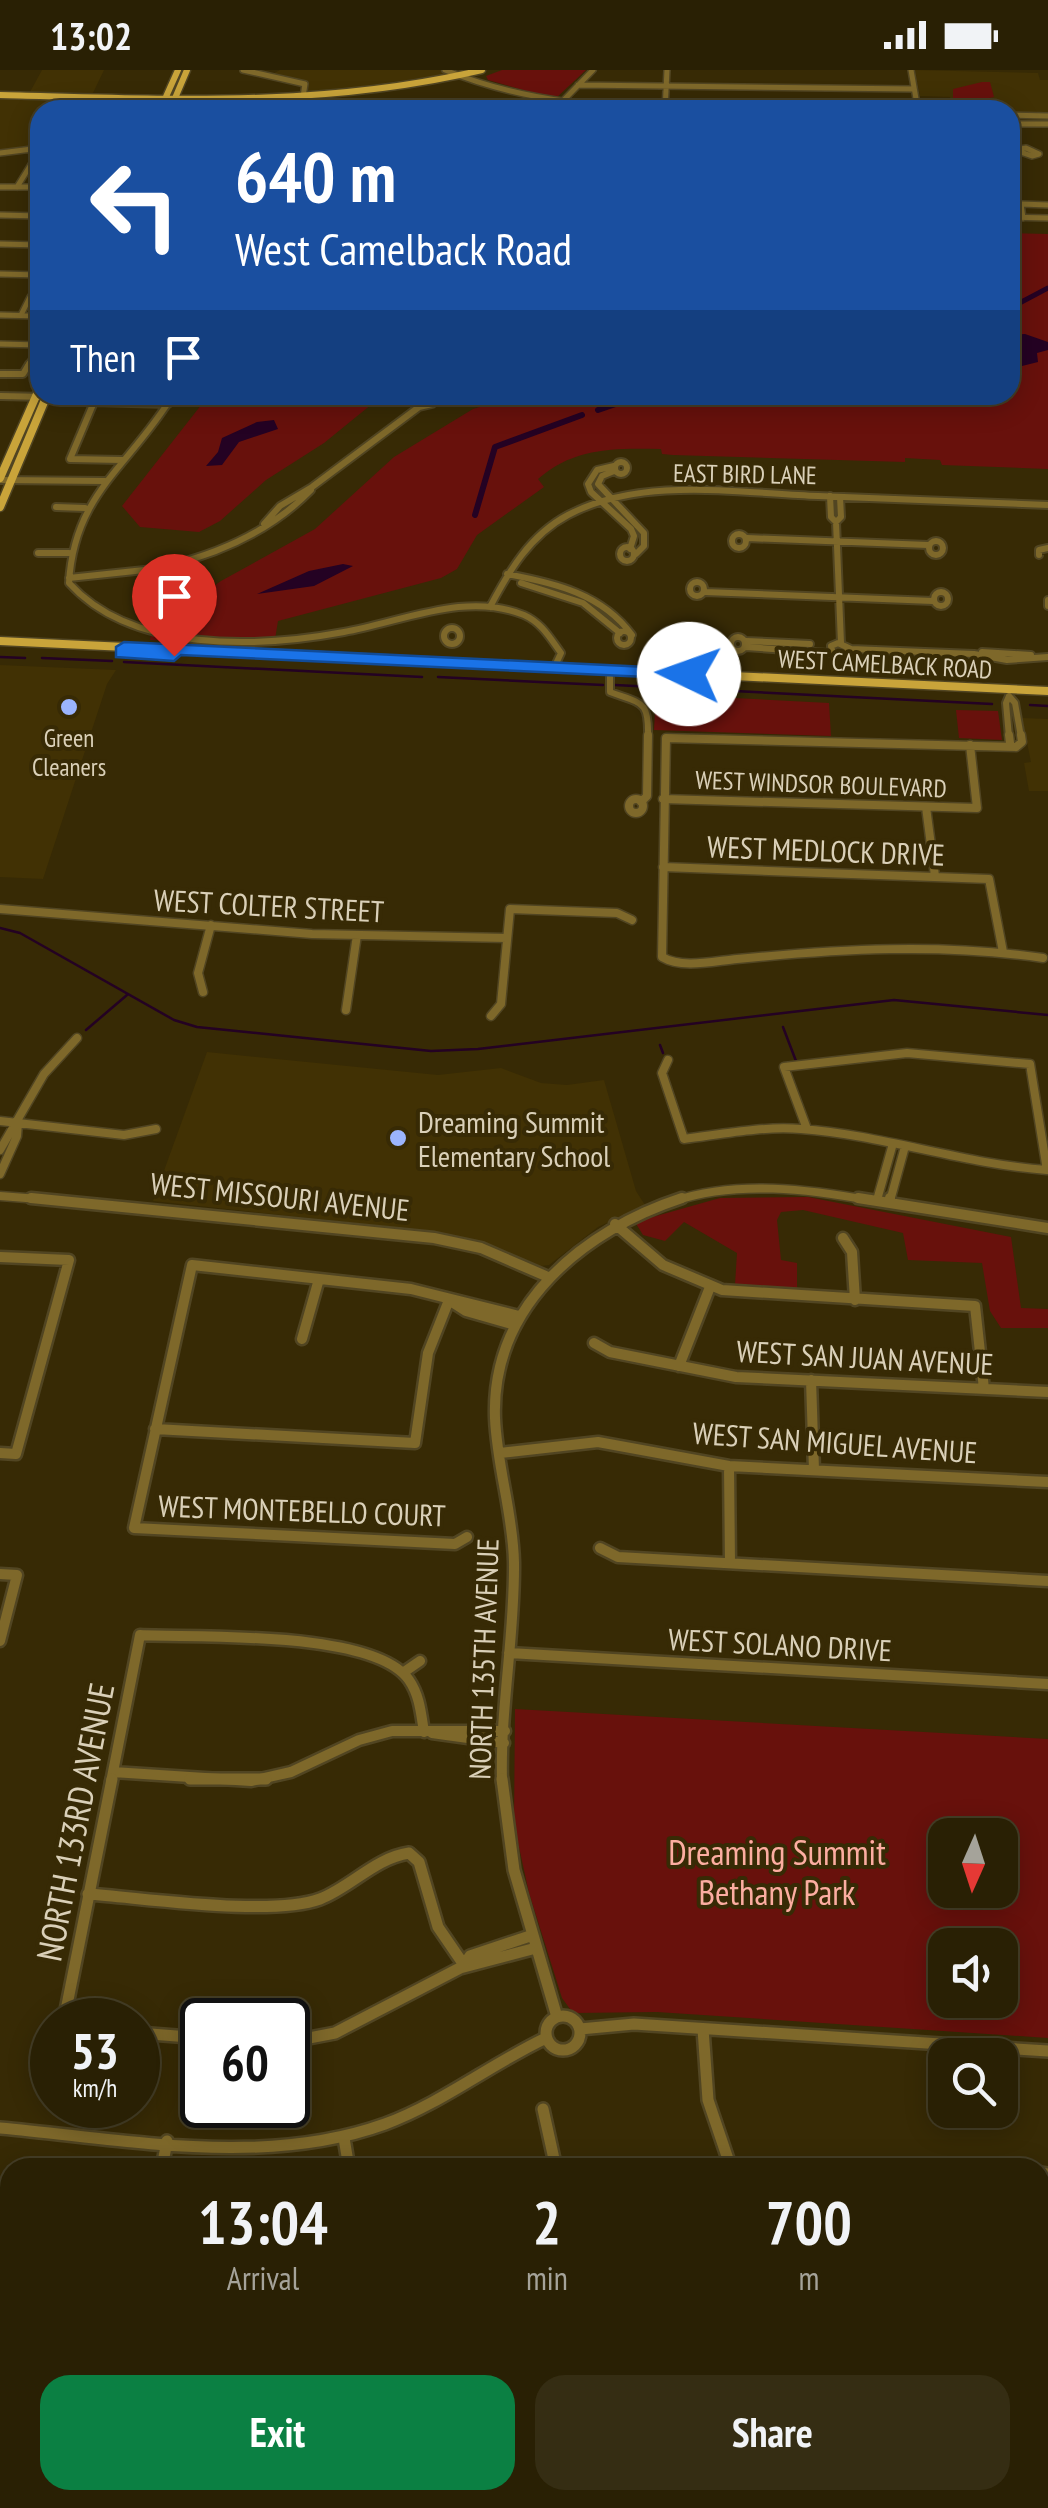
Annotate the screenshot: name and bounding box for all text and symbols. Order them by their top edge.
text: 13:02 [50,11,132,60]
text: 640 m [235,131,396,221]
icon: left [70,140,200,270]
text: West Camelback Road [235,219,572,277]
icon: arrive [156,330,211,385]
text: Then [70,333,136,382]
street label: EAST BIRD LANE [673,457,817,491]
pin [132,554,217,657]
icon: arrive [147,569,202,624]
position arrow [637,622,741,726]
street label: WEST CAMELBACK ROAD [777,642,993,686]
marker: Green Cleaners [58,696,80,718]
place label: Green Cleaners [32,722,106,783]
street label: WEST WINDSOR BOULEVARD [695,764,947,804]
street label: WEST MEDLOCK DRIVE [707,826,945,874]
street label: WEST COLTER STREET [153,879,385,931]
place label: Dreaming Summit Elementary School [418,1102,610,1175]
marker: Dreaming Summit Elementary School [387,1127,409,1149]
street label: WEST MISSOURI AVENUE [149,1163,411,1229]
street label: WEST SAN JUAN AVENUE [735,1331,995,1383]
street label: WEST SAN MIGUEL AVENUE [692,1413,978,1471]
street label: WEST MONTEBELLO COURT [158,1485,446,1535]
street label: NORTH 135TH AVENUE [459,1538,507,1780]
street label: WEST SOLANO DRIVE [667,1619,893,1669]
street label: NORTH 133RD AVENUE [25,1679,125,1965]
north arrow [928,1818,1018,1908]
map controls [928,1818,1018,2128]
park label: Dreaming Summit Bethany Park [668,1829,886,1915]
button: sound [928,1928,1018,2018]
speed limit sign: 60 [180,1998,310,2128]
text: 53 [71,2018,119,2083]
button: search [928,2038,1018,2128]
text: km/h [73,2072,117,2104]
text: 13:04 [198,2183,328,2261]
text: 2 [533,2183,561,2261]
text: 700 [766,2183,852,2261]
text: Arrival [227,2257,299,2299]
text: min [526,2257,568,2299]
text: m [798,2257,819,2299]
button: Exit [40,2375,515,2490]
button: Share [535,2375,1010,2490]

